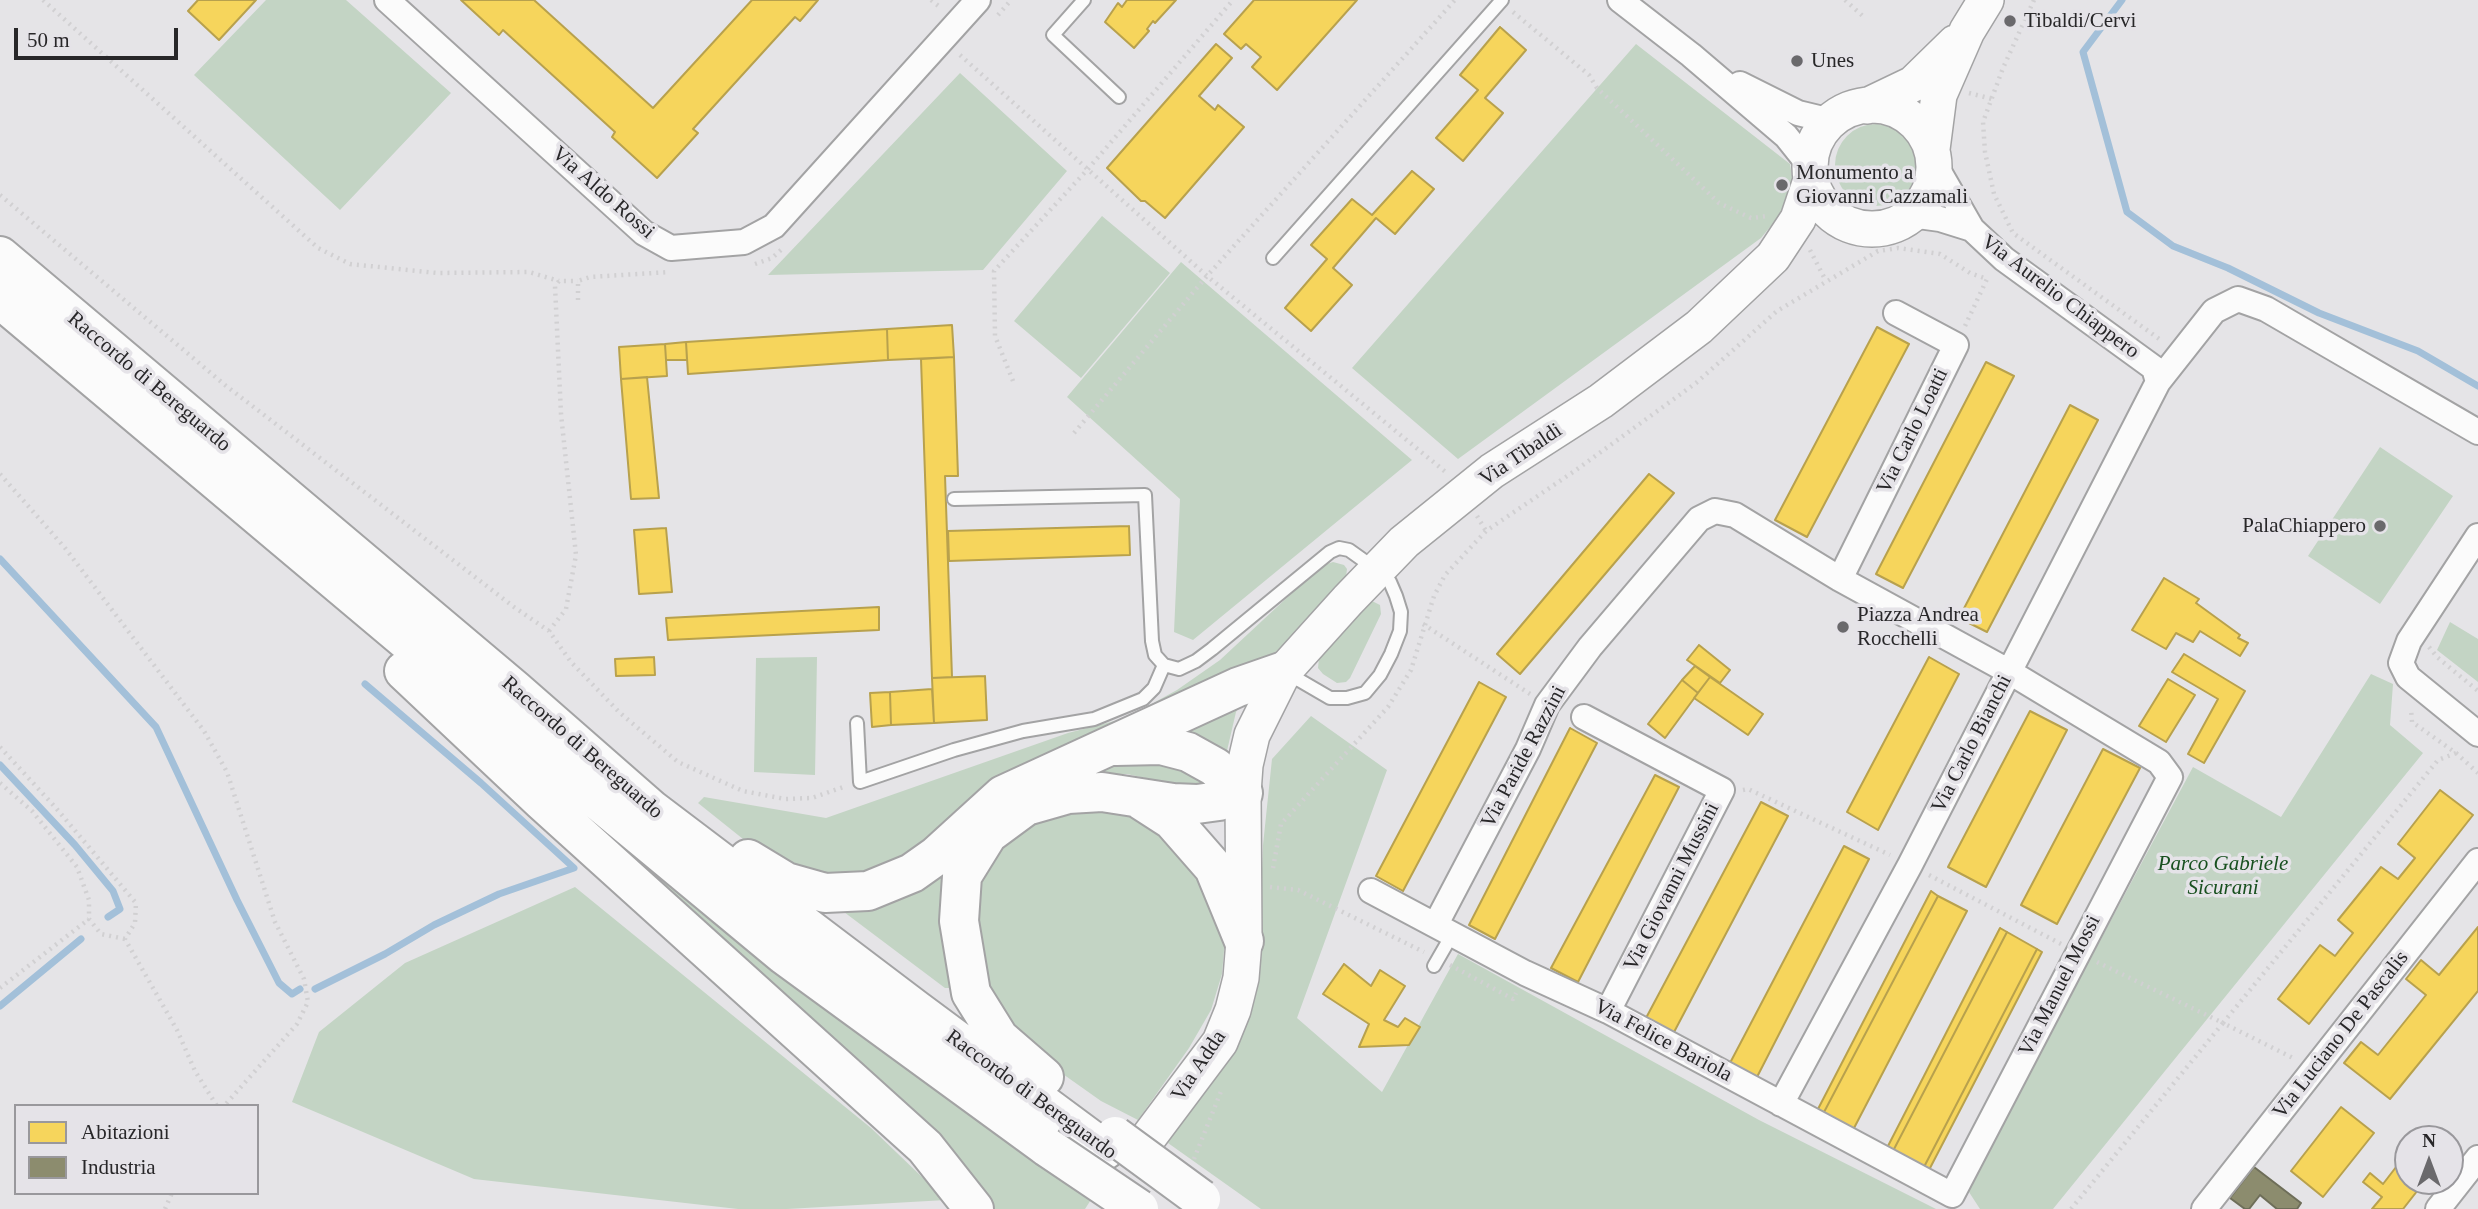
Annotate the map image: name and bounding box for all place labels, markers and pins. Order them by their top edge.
place label: Tibaldi/Cervi [2024,8,2136,34]
marker: Tibaldi/Cervi [2002,13,2018,29]
place label: Unes [1811,48,1854,74]
marker: Unes [1789,53,1805,69]
place label: Monumento a Giovanni Cazzamali [1796,160,1968,210]
marker: Monumento a Giovanni Cazzamali [1774,177,1790,193]
place label: PalaChiappero [2242,513,2366,539]
marker: PalaChiappero [2372,518,2388,534]
place label: Piazza Andrea Rocchelli [1857,602,1979,652]
marker: Piazza Andrea Rocchelli [1835,619,1851,635]

